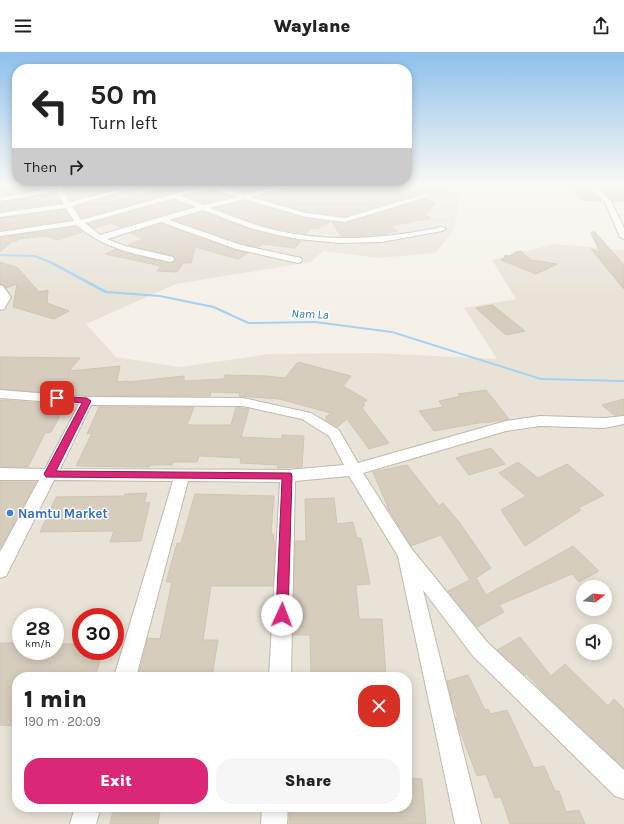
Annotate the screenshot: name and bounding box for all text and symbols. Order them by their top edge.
icon: menu [12,15,34,37]
text: Waylane [274,15,350,37]
icon: share [590,15,612,37]
text: 50 m [90,78,158,111]
icon: left [24,80,76,132]
text: Turn left [90,112,158,134]
icon: right [65,156,87,178]
text: Then [24,158,57,176]
water label: Nam La [291,306,329,322]
pin [40,381,74,415]
icon: arrive [46,387,68,409]
place label: Namtu Market [18,506,108,521]
marker: Namtu Market [5,508,15,518]
north arrow [576,580,612,616]
map controls [576,580,612,660]
position arrow [261,594,303,636]
speed limit sign: 30 [72,608,124,660]
text: 28 [25,617,51,640]
button: sound [576,624,612,660]
text: km/h [25,638,51,650]
text: 1 min [24,685,87,713]
button: close [358,685,400,727]
text: 190 m · 20:09 [24,714,101,729]
button: Exit [24,758,208,804]
button: Share [216,758,400,804]

